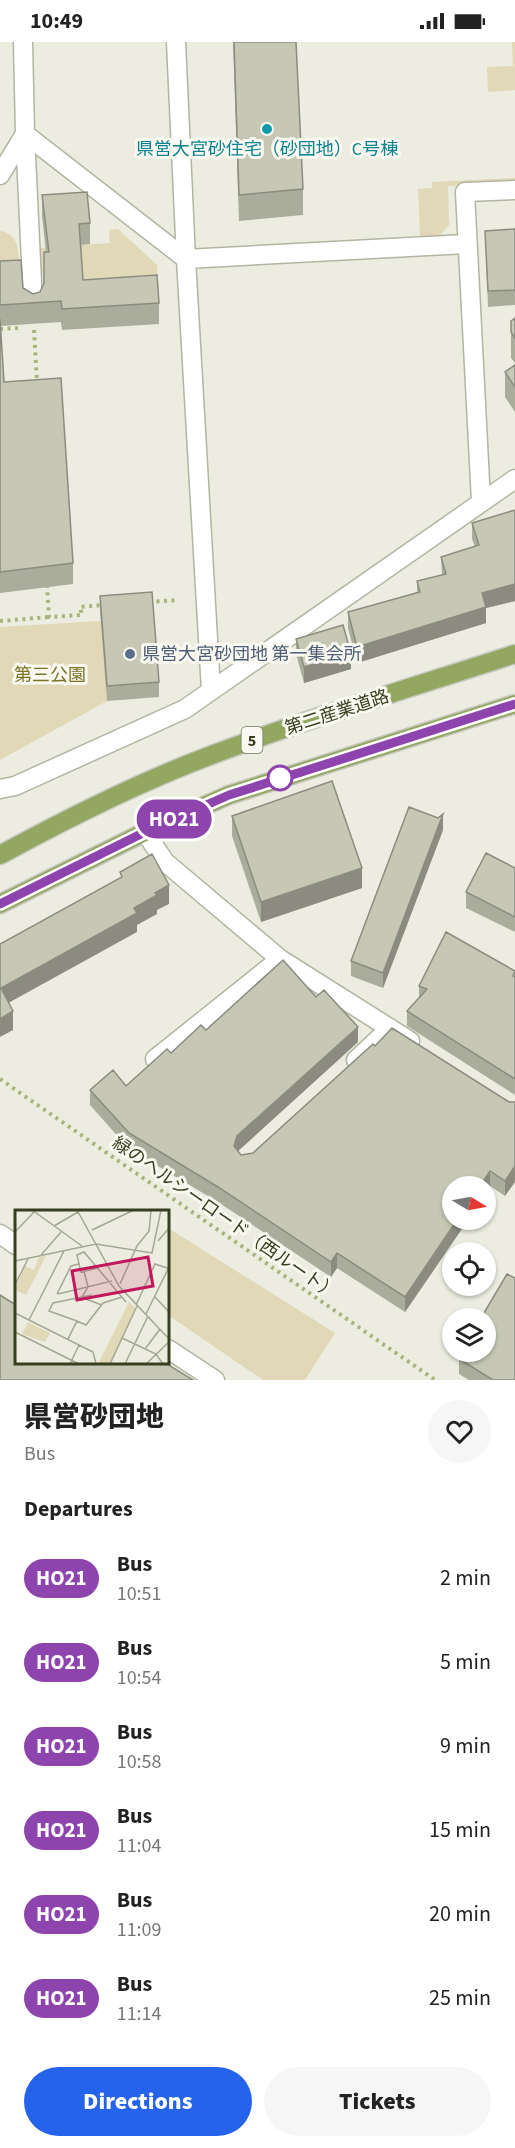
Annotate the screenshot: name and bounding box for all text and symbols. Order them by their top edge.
text: 10:49 [30,5,83,37]
marker: 県営大宮砂住宅（砂団地）C号棟 [260,122,274,136]
place label: 県営大宮砂住宅（砂団地）C号棟 [136,137,398,162]
place label: 県営大宮砂団地 第一集会所 [142,642,362,667]
marker: 県営大宮砂団地 第一集会所 [123,647,137,661]
park label: 第三公園 [14,663,86,688]
street label: 第二産業道路 [282,684,392,741]
road number: 5 [242,727,262,753]
unlabelled marker [267,765,293,791]
line badge: HO21 [132,800,216,838]
text: HO21 [149,804,199,834]
street label: 緑のヘルシーロード（西ルート） [107,1131,342,1306]
north arrow [442,1176,496,1230]
map controls [442,1176,496,1362]
inset map [15,1210,170,1365]
button: locate [442,1242,496,1296]
button: layers [442,1308,496,1362]
text: 県営砂団地 [24,1397,164,1437]
button: heart [428,1400,491,1463]
text: Bus [24,1440,55,1468]
text: Departures [24,1493,133,1525]
text: Bus [117,1548,152,1580]
text: 2 min [440,1562,491,1594]
text: HO21 [36,1563,87,1593]
text: 10:51 [117,1580,161,1608]
text: Bus [117,1632,152,1664]
text: 5 min [440,1646,491,1678]
text: HO21 [36,1647,87,1677]
text: 10:54 [117,1664,161,1692]
text: Bus [117,1716,152,1748]
text: 9 min [440,1730,491,1762]
text: HO21 [36,1731,87,1761]
text: 10:58 [117,1748,161,1776]
text: Bus [117,1800,152,1832]
text: 15 min [429,1814,491,1846]
text: HO21 [36,1815,87,1845]
text: 11:04 [117,1832,161,1860]
text: Bus [117,1884,152,1916]
text: 20 min [429,1898,491,1930]
text: HO21 [36,1899,87,1929]
text: 11:09 [117,1916,161,1944]
text: Bus [117,1968,152,2000]
text: 25 min [429,1982,491,2014]
text: HO21 [36,1983,87,2013]
text: 11:14 [117,2000,161,2028]
button: Directions [24,2067,252,2136]
button: Tickets [264,2067,491,2136]

